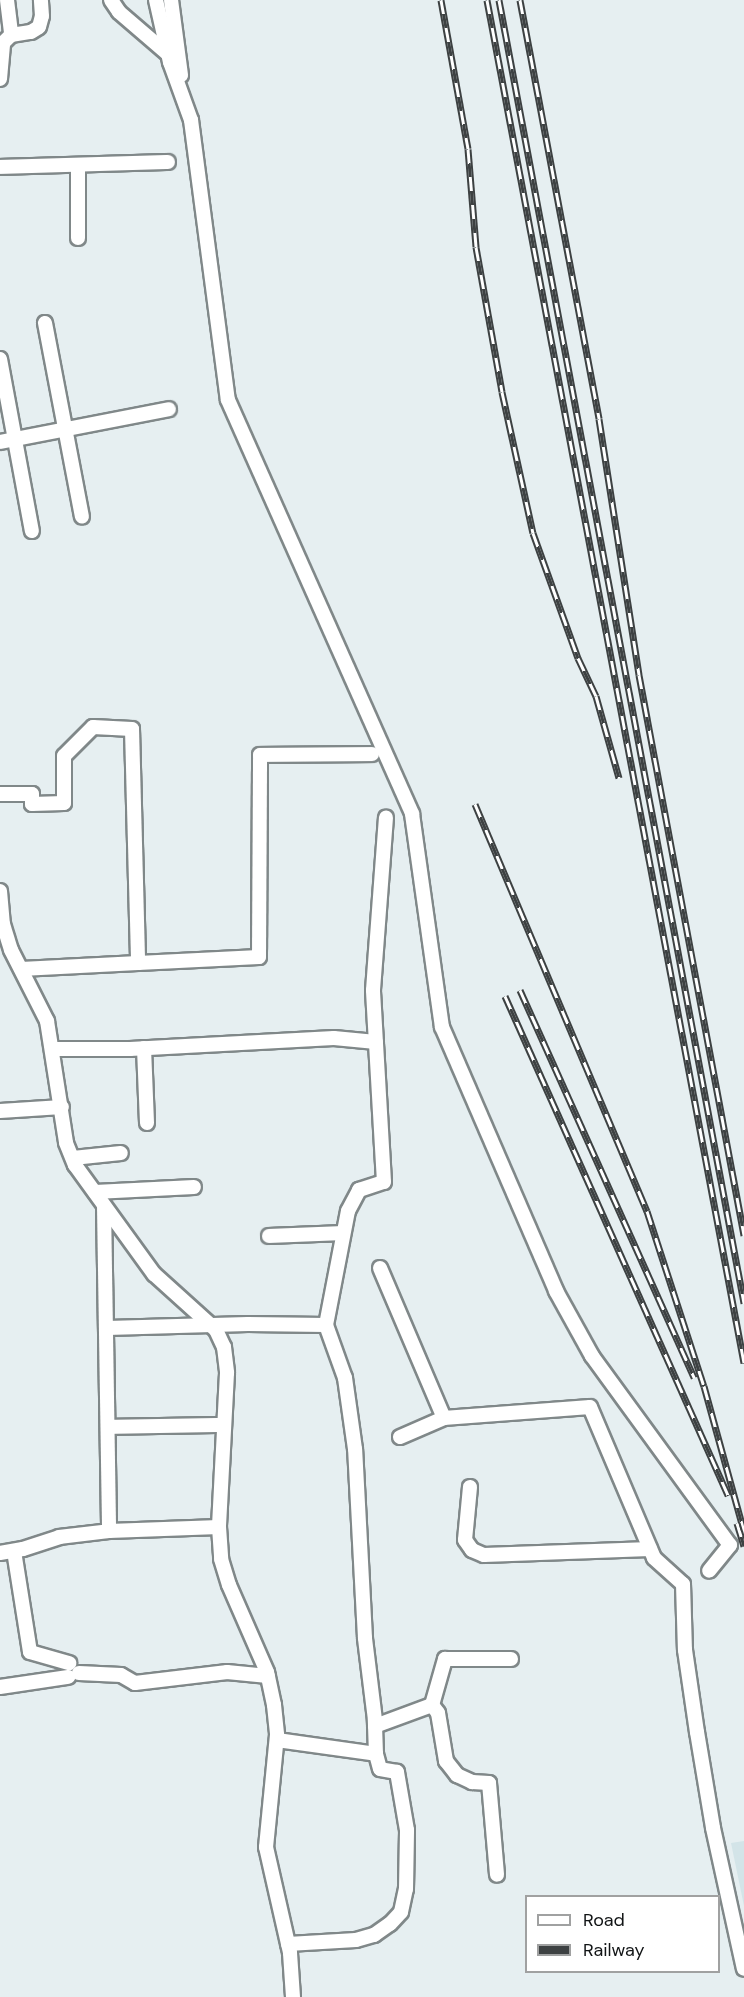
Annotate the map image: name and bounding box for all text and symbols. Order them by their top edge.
legend [525,1895,720,1973]
text: Road [583,1908,625,1932]
text: Railway [583,1938,645,1962]

